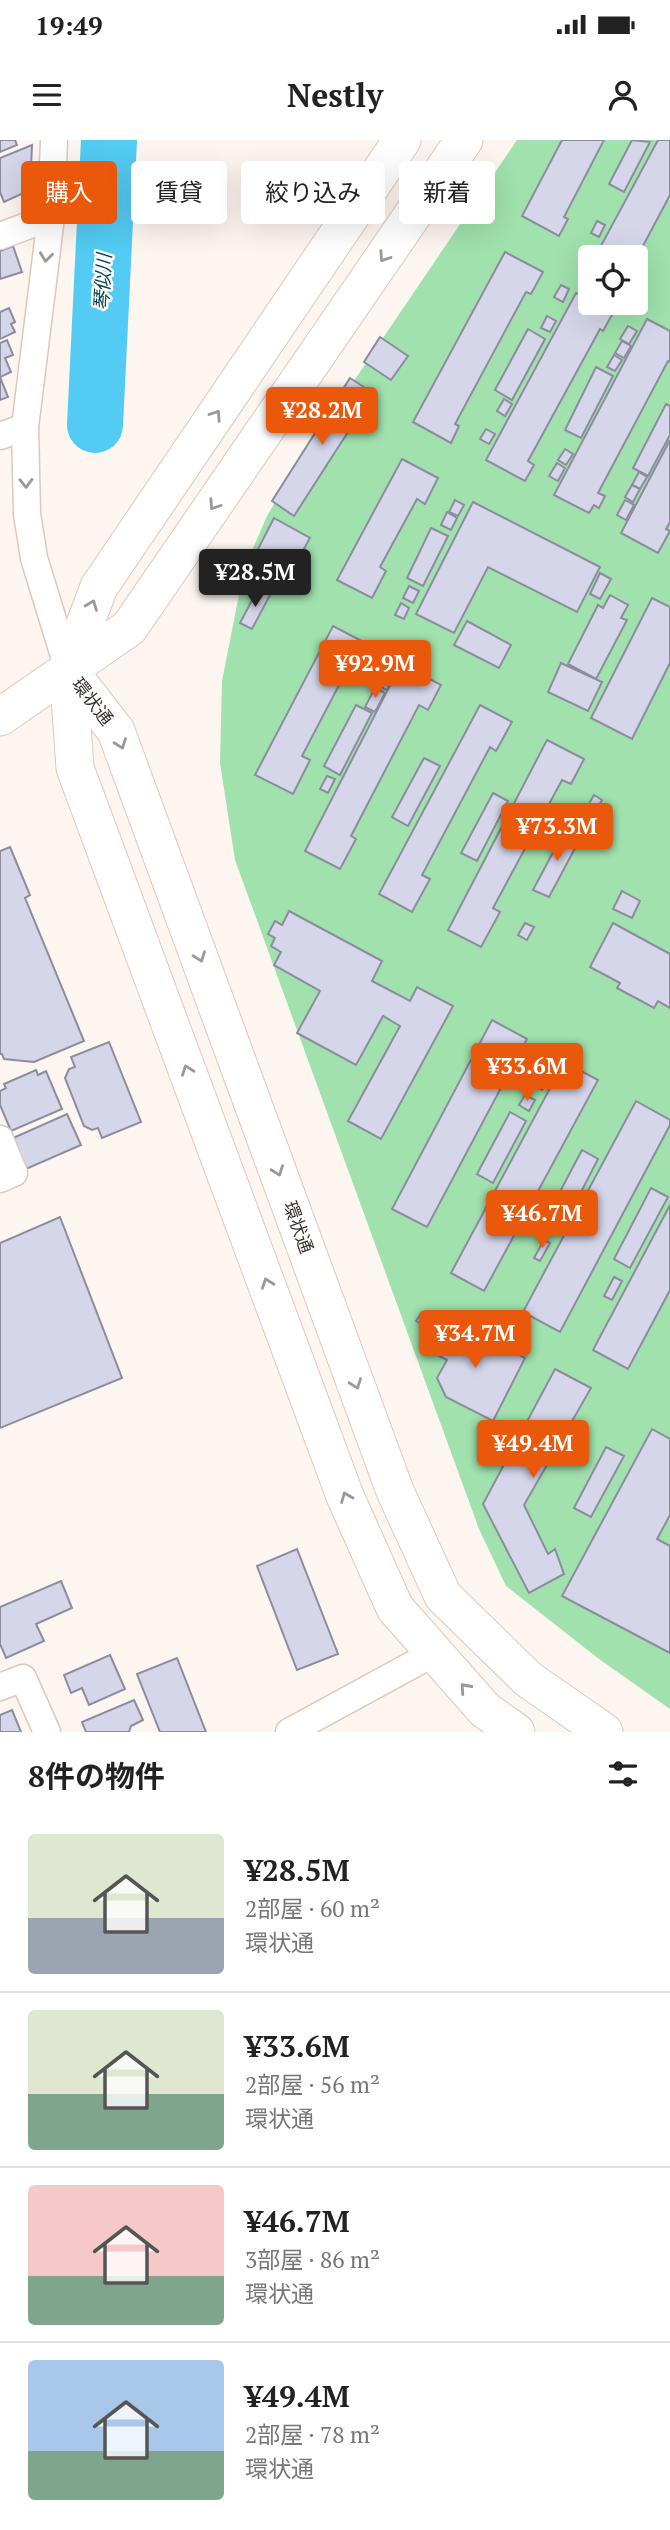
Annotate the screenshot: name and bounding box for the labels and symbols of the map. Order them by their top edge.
one-way arrow [380,249,392,262]
one-way arrow [39,251,54,263]
water label: 琴似川 [88,251,116,311]
pin: ¥28.2M [265,387,379,447]
one-way arrow [208,409,221,422]
one-way arrow [19,478,34,489]
one-way arrow [209,497,222,510]
pin: ¥28.5M [198,550,312,609]
one-way arrow [84,599,98,611]
pin: ¥92.9M [318,640,432,700]
street label: 環状通 [67,672,119,730]
one-way arrow [113,737,127,749]
pin: ¥73.3M [500,804,614,863]
one-way arrow [191,951,205,963]
pin: ¥33.6M [470,1044,584,1103]
one-way arrow [182,1065,196,1077]
one-way arrow [270,1164,284,1176]
pin: ¥46.7M [485,1190,599,1250]
street label: 環状通 [278,1198,320,1256]
one-way arrow [261,1278,275,1290]
pin: ¥34.7M [418,1310,532,1370]
one-way arrow [348,1378,362,1390]
pin: ¥49.4M [476,1420,590,1480]
one-way arrow [340,1491,354,1504]
one-way arrow [461,1683,473,1696]

